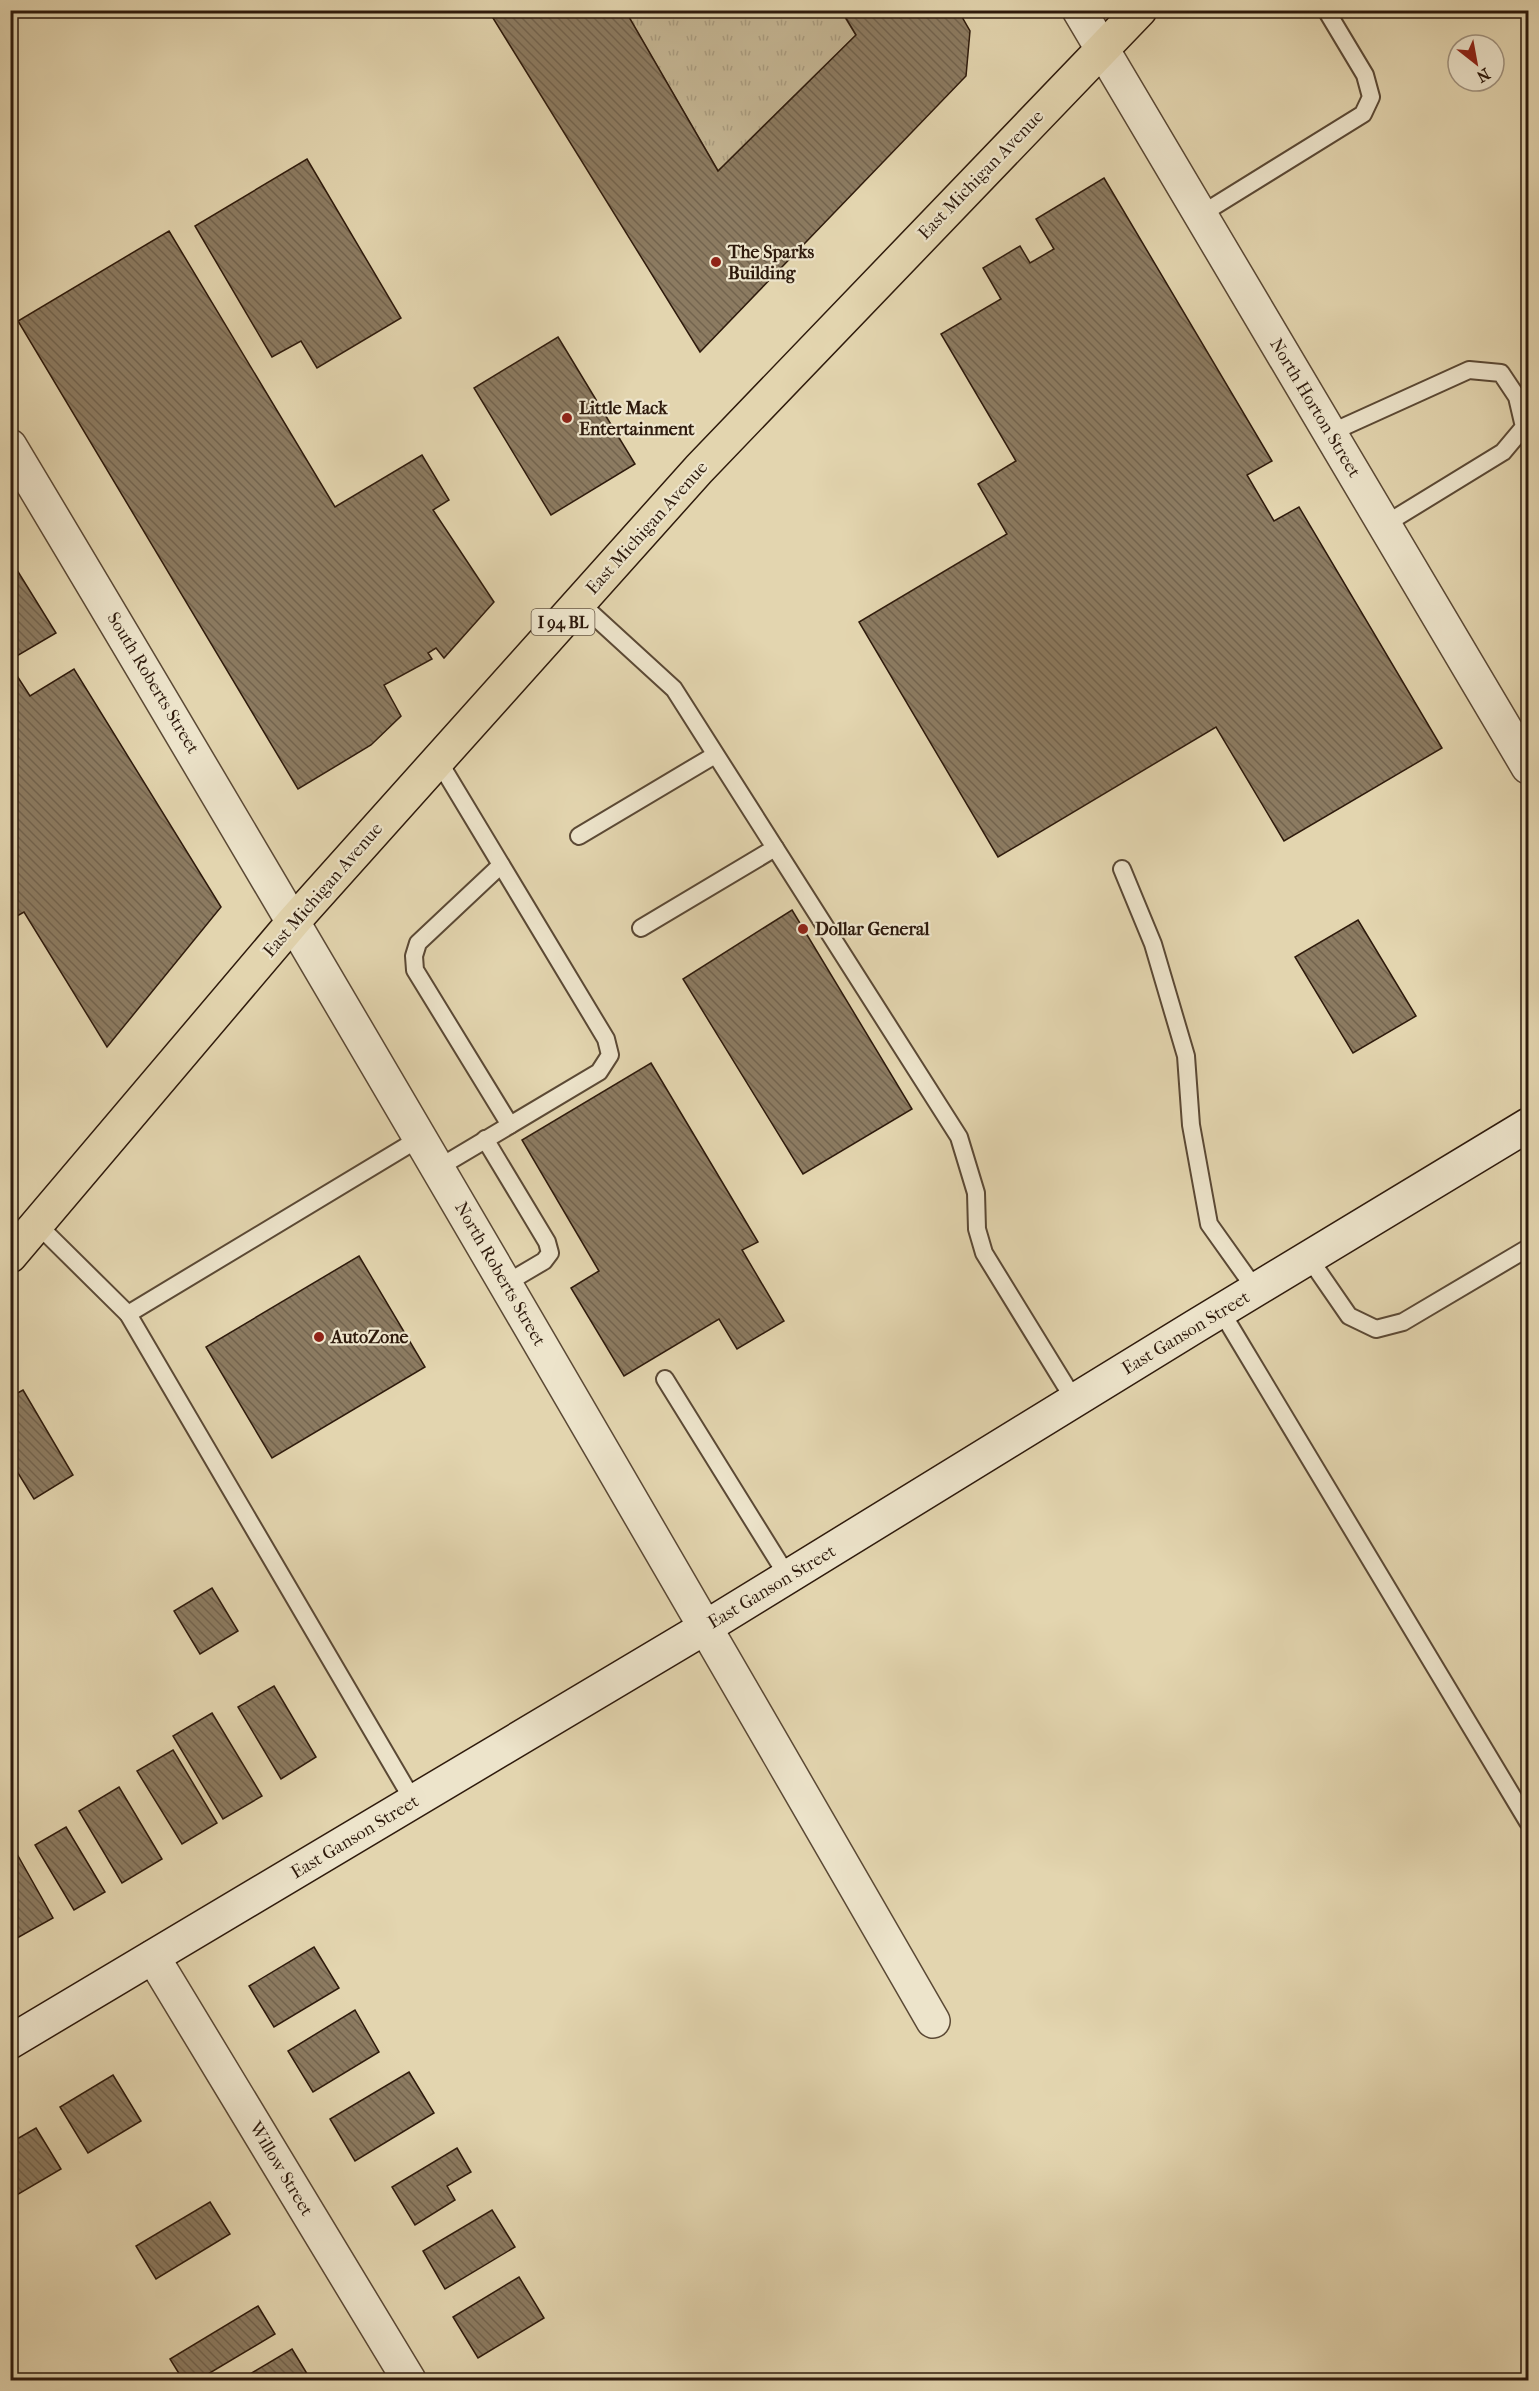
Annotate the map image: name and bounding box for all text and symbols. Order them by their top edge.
north arrow [1446,33,1506,93]
text: N [1473,64,1494,87]
street label: East Michigan Avenue [914,106,1048,244]
place label: The Sparks Building [727,242,814,284]
marker: The Sparks Building [709,255,723,269]
street label: North Horton Street [1265,335,1365,482]
place label: Little Mack Entertainment [579,398,695,440]
marker: Little Mack Entertainment [560,411,574,425]
street label: East Michigan Avenue [582,457,712,599]
street label: South Roberts Street [102,609,204,758]
road number: I 94 BL [532,609,594,635]
street label: East Michigan Avenue [259,818,387,962]
place label: Dollar General [815,919,930,940]
marker: Dollar General [796,922,810,936]
street label: North Roberts Street [450,1198,550,1350]
street label: East Ganson Street [1118,1286,1254,1379]
place label: AutoZone [330,1327,408,1348]
marker: AutoZone [312,1330,326,1344]
street label: East Ganson Street [704,1540,840,1633]
street label: East Ganson Street [287,1790,423,1883]
street label: Willow Street [244,2117,318,2220]

